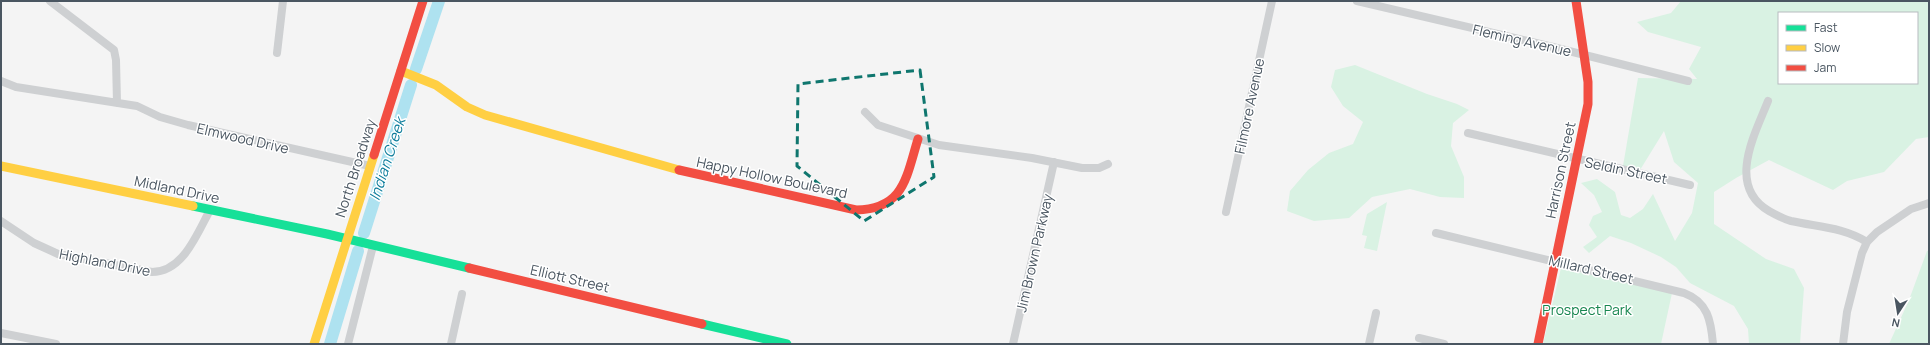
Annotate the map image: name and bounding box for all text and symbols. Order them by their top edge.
legend [1778,12,1918,84]
street label: Fleming Avenue [1471,19,1573,61]
text: Fast [1814,19,1838,36]
text: Slow [1814,39,1840,56]
street label: Filmore Avenue [1230,56,1268,156]
text: Jam [1814,59,1836,76]
water label: Indian Creek [364,112,411,203]
street label: North Broadway [330,116,380,220]
street label: Elmwood Drive [195,118,291,158]
street label: Harrison Street [1540,119,1580,220]
street label: Happy Hollow Boulevard [695,152,849,202]
street label: Seldin Street [1583,152,1669,188]
street label: Midland Drive [133,171,221,207]
street label: Jim Brown Parkway [1011,191,1057,314]
street label: Highland Drive [58,244,152,280]
street label: Millard Street [1547,250,1636,288]
street label: Elliott Street [529,260,612,296]
north arrow [1878,293,1918,333]
park label: Prospect Park [1542,300,1633,319]
text: N [1890,315,1901,331]

